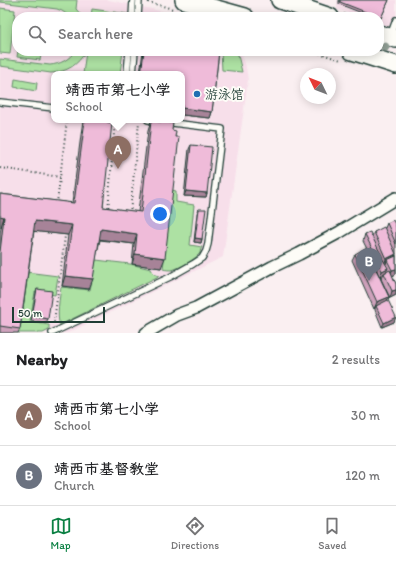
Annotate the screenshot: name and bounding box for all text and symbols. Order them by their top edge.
search box [12,12,384,56]
icon: search [26,23,48,45]
text: Search here [58,25,133,43]
north arrow [300,68,336,104]
popup [51,71,185,123]
text: 靖西市第七小学 [65,81,171,99]
place label: 游泳馆 [205,87,244,102]
marker: 游泳馆 [192,89,202,99]
text: School [65,99,102,114]
pin: A [105,136,131,169]
your location [150,204,170,224]
pin: B [356,248,382,281]
scale bar [12,305,105,324]
text: 50 m [18,307,42,320]
text: Nearby [16,349,68,369]
text: 2 results [332,352,380,367]
text: 靖西市第七小学 [54,400,159,418]
text: A [25,408,33,423]
text: 30 m [351,408,380,423]
text: School [54,418,91,433]
text: 靖西市基督教堂 [54,460,159,478]
text: B [25,468,33,483]
text: 120 m [345,468,380,483]
text: Church [54,478,95,493]
tab: Map [50,515,72,552]
tab: Directions [171,515,219,552]
tab: Saved [318,515,346,552]

